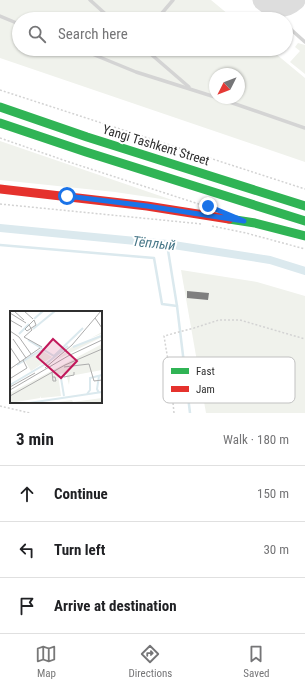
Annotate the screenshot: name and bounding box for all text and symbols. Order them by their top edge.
search box [12,12,293,56]
icon: search [26,23,48,45]
text: Search here [58,25,128,43]
north arrow [209,68,245,104]
street label: Yangi Tashkent Street [101,122,211,168]
route start [58,187,76,205]
route end [199,197,217,215]
water label: Тёплый [132,233,176,253]
inset map [10,311,102,403]
legend [163,357,295,403]
text: Fast [196,365,215,378]
text: Jam [196,383,215,396]
text: 3 min [16,429,54,449]
text: Walk · 180 m [223,432,289,447]
icon: ahead [16,483,38,505]
text: Continue [54,485,108,503]
text: 150 m [257,486,289,501]
icon: left [16,539,38,561]
text: Turn left [54,541,105,559]
text: 30 m [263,542,289,557]
icon: arrive [16,595,38,617]
text: Arrive at destination [54,597,177,615]
tab: Map [35,643,57,680]
tab: Directions [128,643,172,680]
tab: Saved [243,643,270,680]

